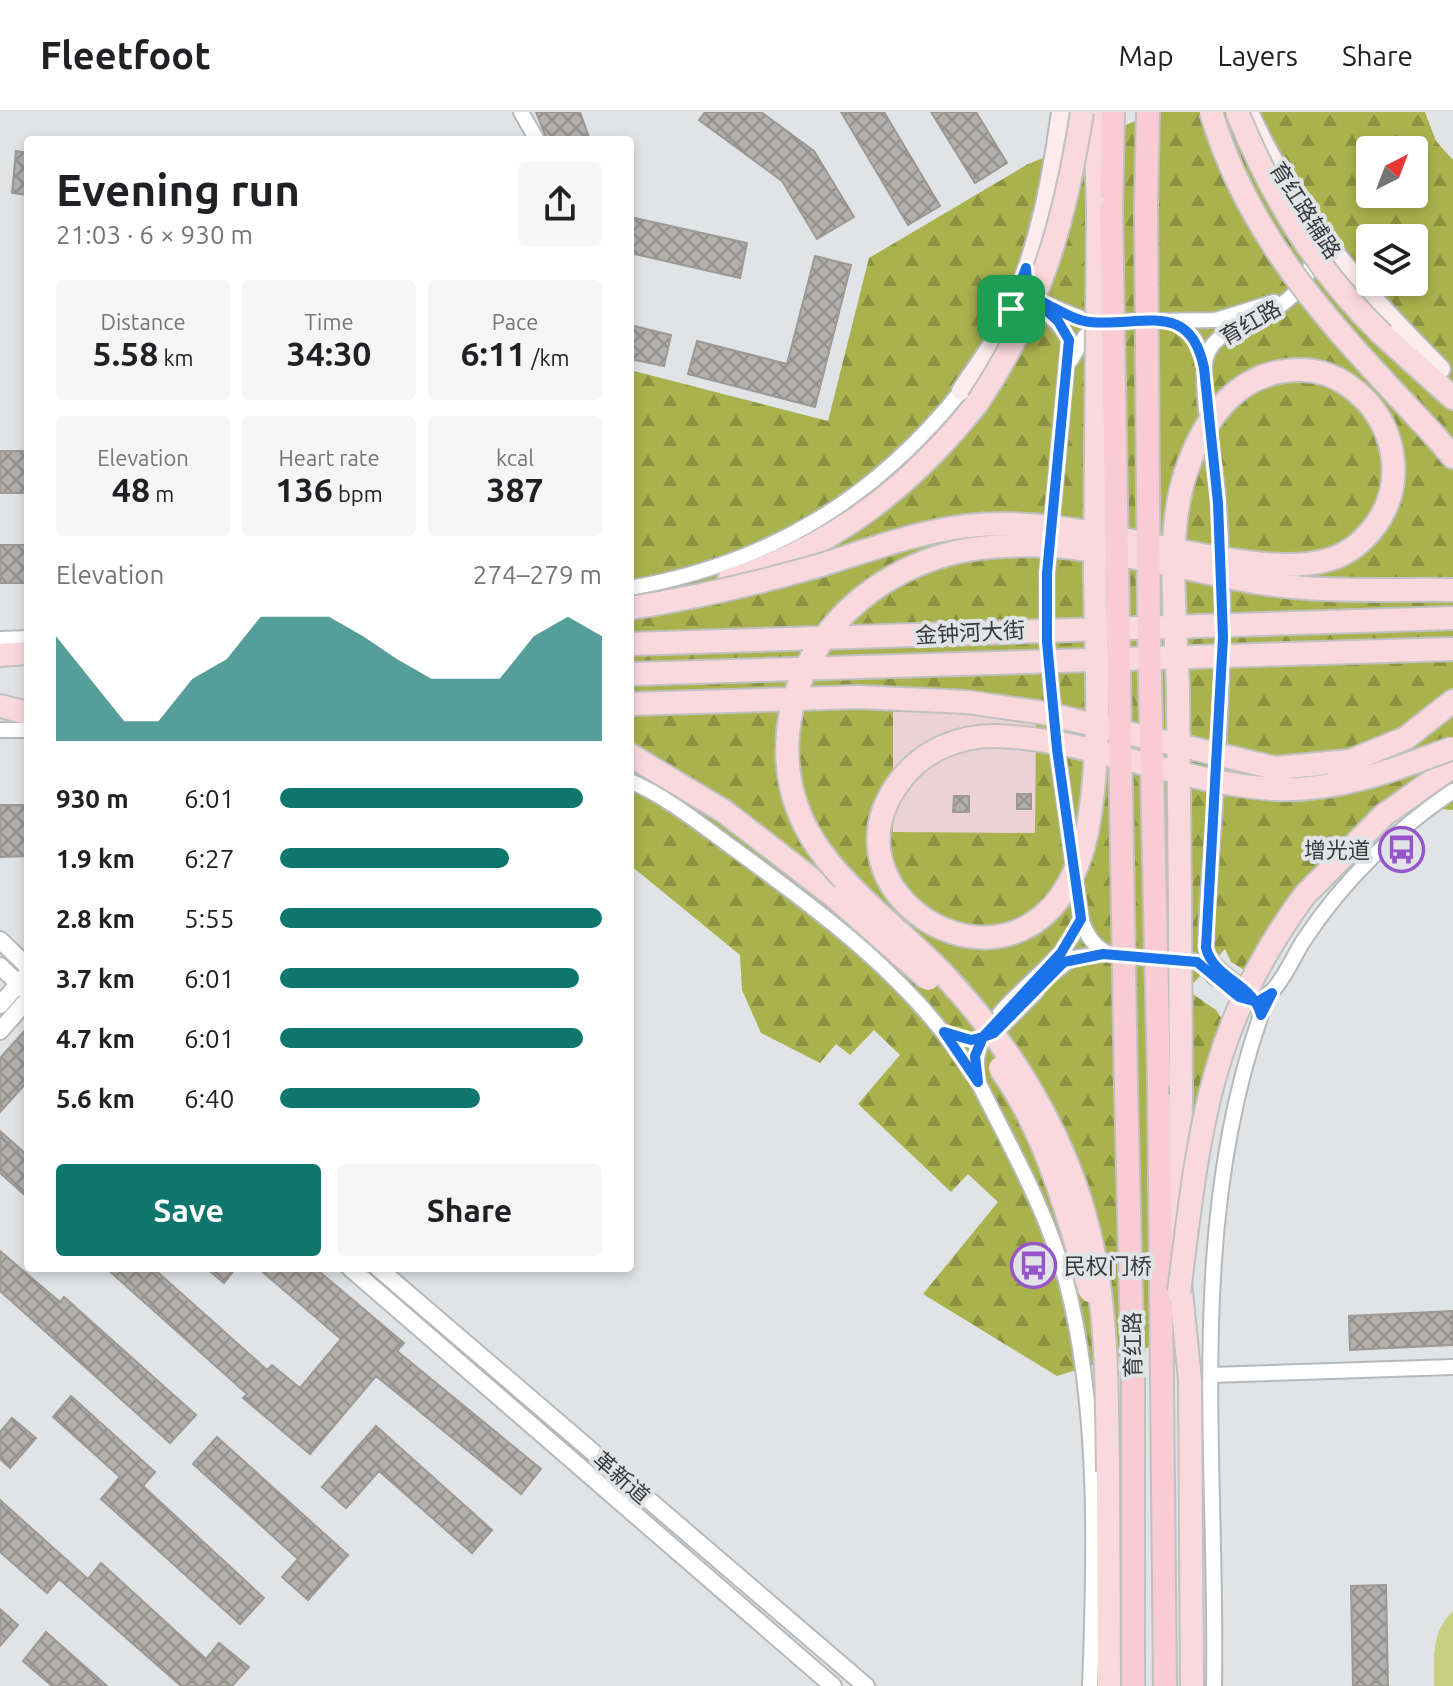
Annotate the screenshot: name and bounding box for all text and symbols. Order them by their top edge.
text: Fleetfoot [40,34,211,76]
text: Map [1118,40,1174,71]
text: Layers [1218,40,1298,71]
text: Share [1342,40,1413,71]
north arrow [1356,136,1428,208]
map controls [1356,136,1428,296]
street label: 育红路辅路 [1266,157,1346,263]
button: share [518,162,602,246]
text: Evening run [56,165,300,214]
text: 21:03 · 6 × 930 m [56,220,253,249]
button: layers [1356,224,1428,296]
pin [977,275,1045,343]
icon: arrive [989,287,1033,331]
street label: 育红路 [1215,295,1285,349]
text: Distance [100,309,186,334]
text: Time [304,309,354,334]
text: Pace [492,309,538,334]
text: 5.58 [92,334,158,372]
text: 34:30 [286,334,372,372]
text: 6:11 [460,334,526,372]
text: km [158,345,194,370]
text: /km [526,345,570,370]
text: Elevation [97,445,189,470]
text: Heart rate [278,445,380,470]
text: kcal [496,445,534,470]
text: 48 [112,470,150,508]
text: 136 [275,470,333,508]
text: 387 [486,470,544,508]
text: m [150,481,174,506]
text: bpm [333,481,383,506]
text: Elevation [56,560,164,589]
text: 274–279 m [473,560,602,589]
street label: 金钟河大街 [914,617,1026,647]
text: 930 m [56,784,129,813]
text: 6:01 [184,784,234,813]
bus stop icon: 增光道 [1377,825,1425,873]
place label: 增光道 [1304,837,1370,862]
text: 1.9 km [56,844,135,873]
text: 6:27 [184,844,234,873]
text: 2.8 km [56,904,135,933]
text: 5:55 [184,904,234,933]
text: 3.7 km [56,964,135,993]
text: 6:01 [184,964,234,993]
text: 4.7 km [56,1024,135,1053]
text: 6:01 [184,1024,234,1053]
text: 5.6 km [56,1084,135,1113]
text: 6:40 [184,1084,234,1113]
button: Save [56,1164,321,1256]
button: Share [337,1164,602,1256]
bus stop icon: 民权门桥 [1009,1241,1057,1289]
place label: 民权门桥 [1064,1253,1152,1278]
street label: 育红路 [1119,1312,1145,1378]
street label: 革新道 [589,1446,655,1508]

